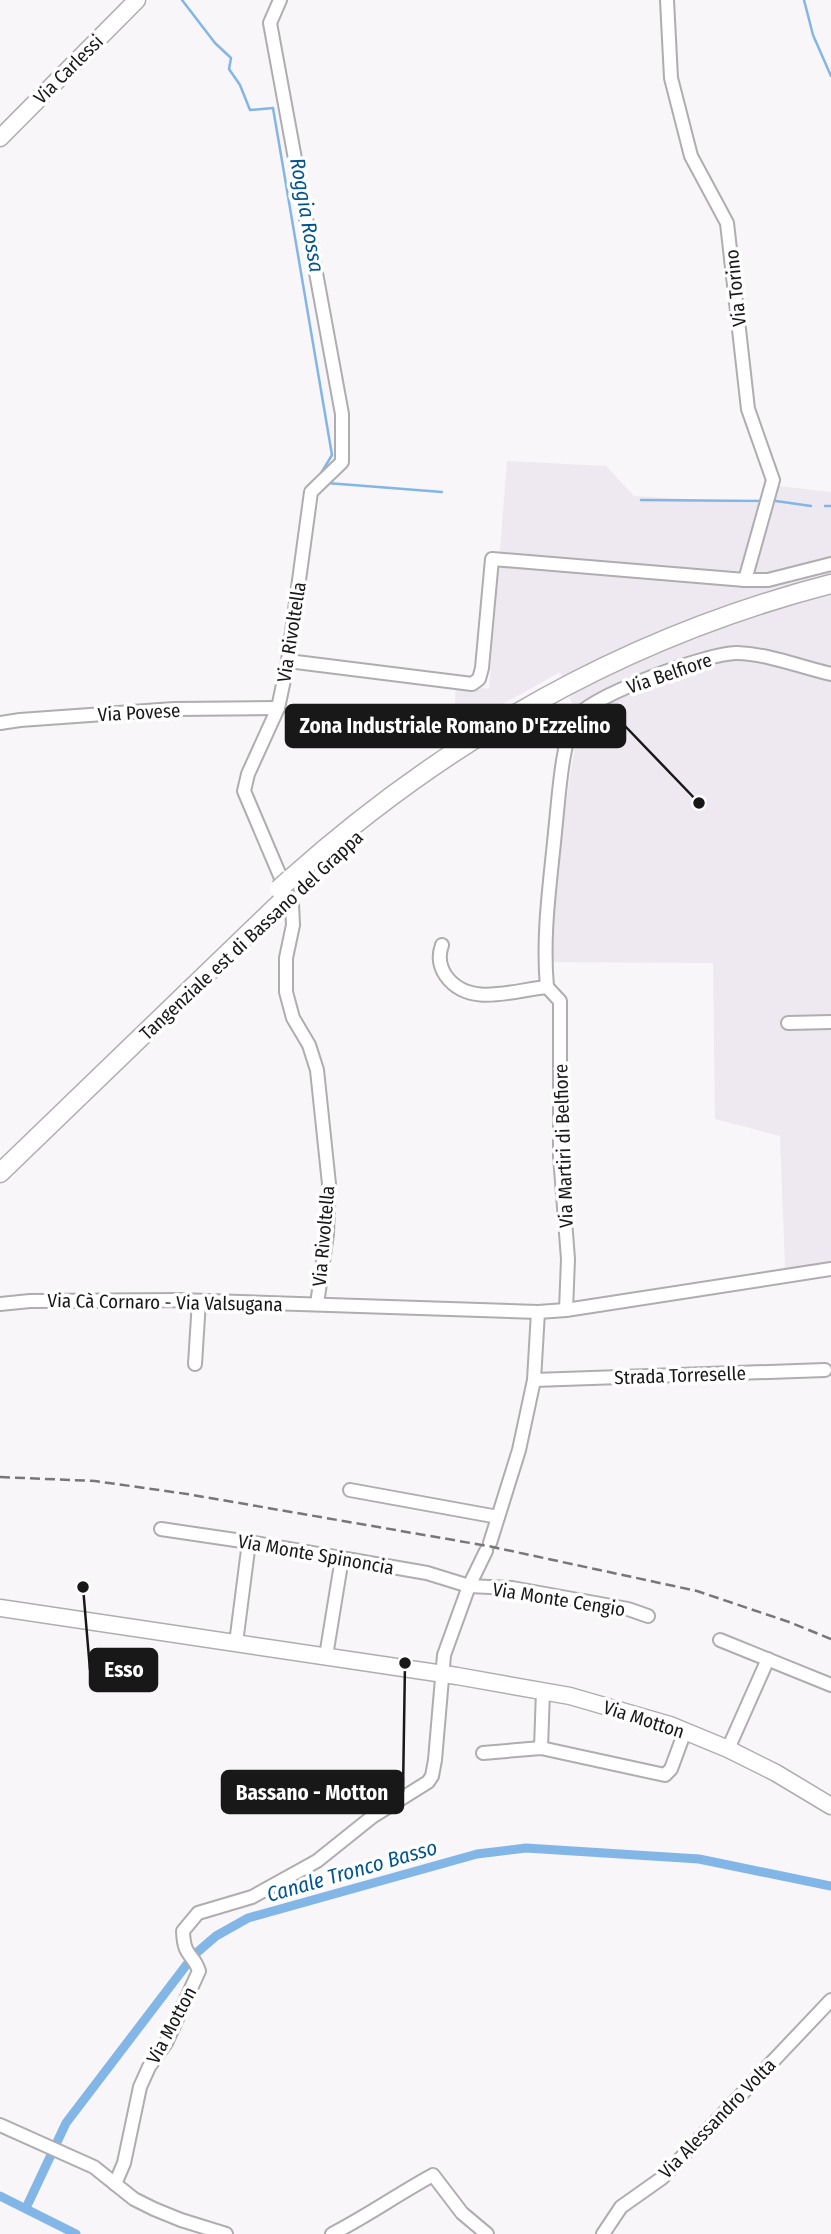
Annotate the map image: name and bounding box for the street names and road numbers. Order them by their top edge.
street label: Via Carlessi [29,30,108,109]
street label: Via Torino [720,248,751,328]
street label: Via Rivoltella [272,580,311,684]
street label: Via Belfiore [624,648,715,699]
street label: Via Povese [97,699,181,726]
street label: Tangenziale est di Bassano del Grappa [135,826,368,1045]
street label: Via Martiri di Belfiore [549,1064,578,1228]
street label: Via Rivoltella [308,1185,339,1288]
street label: Via Cà Cornaro - Via Valsugana [47,1289,283,1316]
street label: Strada Torreselle [614,1362,746,1389]
street label: Via Monte Spinoncia [236,1529,396,1580]
street label: Via Monte Cengio [491,1578,627,1621]
street label: Via Motton [600,1696,687,1743]
street label: Via Motton [142,1983,201,2068]
street label: Via Alessandro Volta [654,2053,781,2183]

